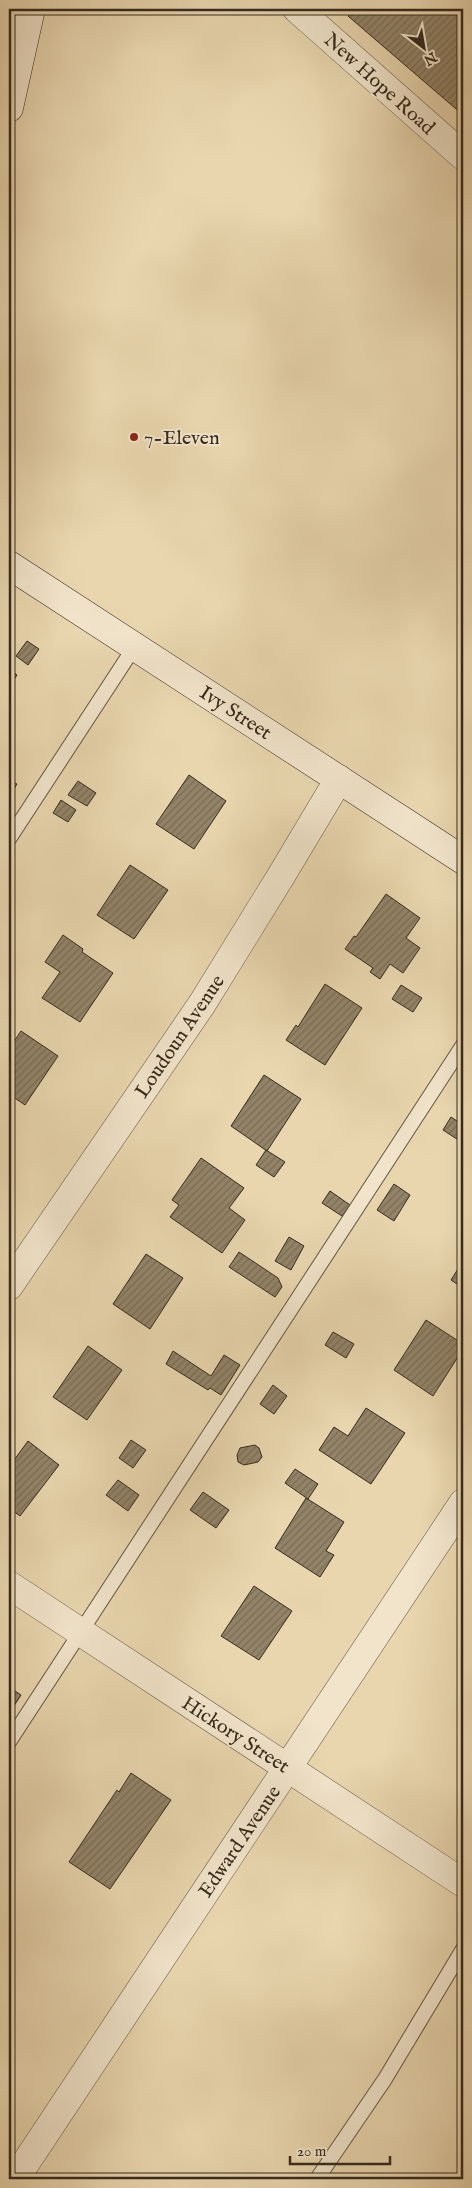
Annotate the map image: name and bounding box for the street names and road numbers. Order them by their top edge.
street label: New Hope Road [320,27,440,139]
street label: Ivy Street [194,681,276,746]
street label: Loudoun Avenue [130,970,231,1103]
street label: Hickory Street [177,1691,294,1779]
street label: Edward Avenue [194,1781,287,1903]

